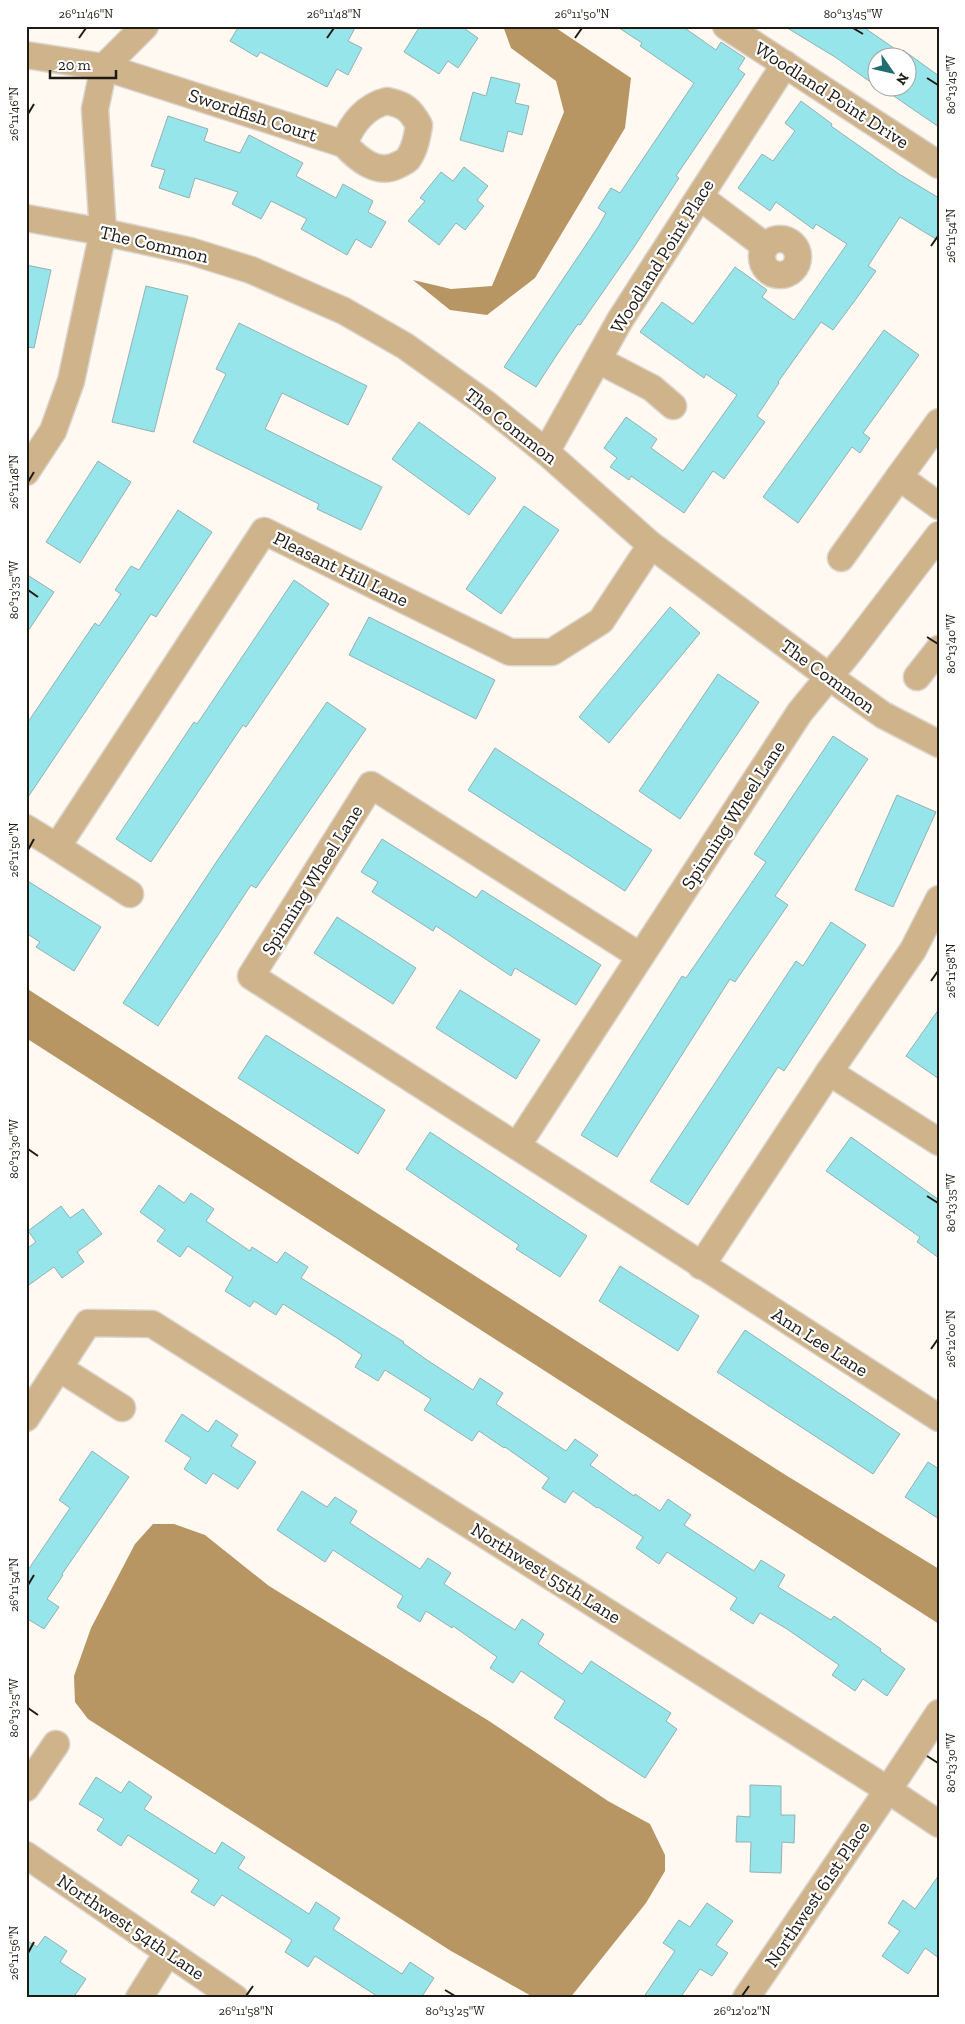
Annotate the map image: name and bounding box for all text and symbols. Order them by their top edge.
text: 26°11'46"N [59,7,113,21]
text: 26°11'48"N [307,7,361,21]
text: 26°11'50"N [555,7,610,21]
text: 80°13'45"W [824,7,883,21]
street label: Woodland Point Drive [751,37,913,153]
scale bar [50,48,116,80]
north arrow [868,48,918,98]
text: 80°13'45"W [944,55,958,114]
text: 20 m [58,56,91,74]
text: N [892,70,912,88]
street label: Swordfish Court [186,83,320,147]
text: 26°11'46"N [7,87,21,141]
street label: Woodland Point Place [605,175,719,337]
text: 26°11'54"N [944,209,958,263]
street label: The Common [97,220,211,268]
street label: The Common [460,383,562,469]
text: 26°11'48"N [7,455,21,509]
street label: Pleasant Hill Lane [270,526,412,612]
text: 80°13'35"W [7,560,21,619]
text: 80°13'40"W [944,613,958,674]
street label: The Common [776,634,880,718]
street label: Spinning Wheel Lane [676,736,790,894]
street label: Spinning Wheel Lane [256,801,368,959]
text: 26°11'50"N [7,822,21,877]
text: 26°11'58"N [944,944,958,998]
text: 80°13'30"W [7,1119,21,1179]
text: 80°13'35"W [944,1173,958,1232]
street label: Ann Lee Lane [767,1302,873,1382]
text: 26°12'00"N [944,1310,958,1368]
street label: Northwest 55th Lane [467,1518,625,1628]
text: 26°11'54"N [7,1558,21,1612]
text: 80°13'25"W [7,1678,21,1737]
text: 80°13'30"W [944,1733,958,1793]
street label: Northwest 61st Place [759,1816,875,1972]
street label: Northwest 54th Lane [53,1869,209,1985]
text: 26°11'56"N [7,1926,21,1980]
text: 26°11'58"N [219,2004,273,2018]
text: 80°13'25"W [426,2004,485,2018]
text: 26°12'02"N [714,2004,771,2018]

